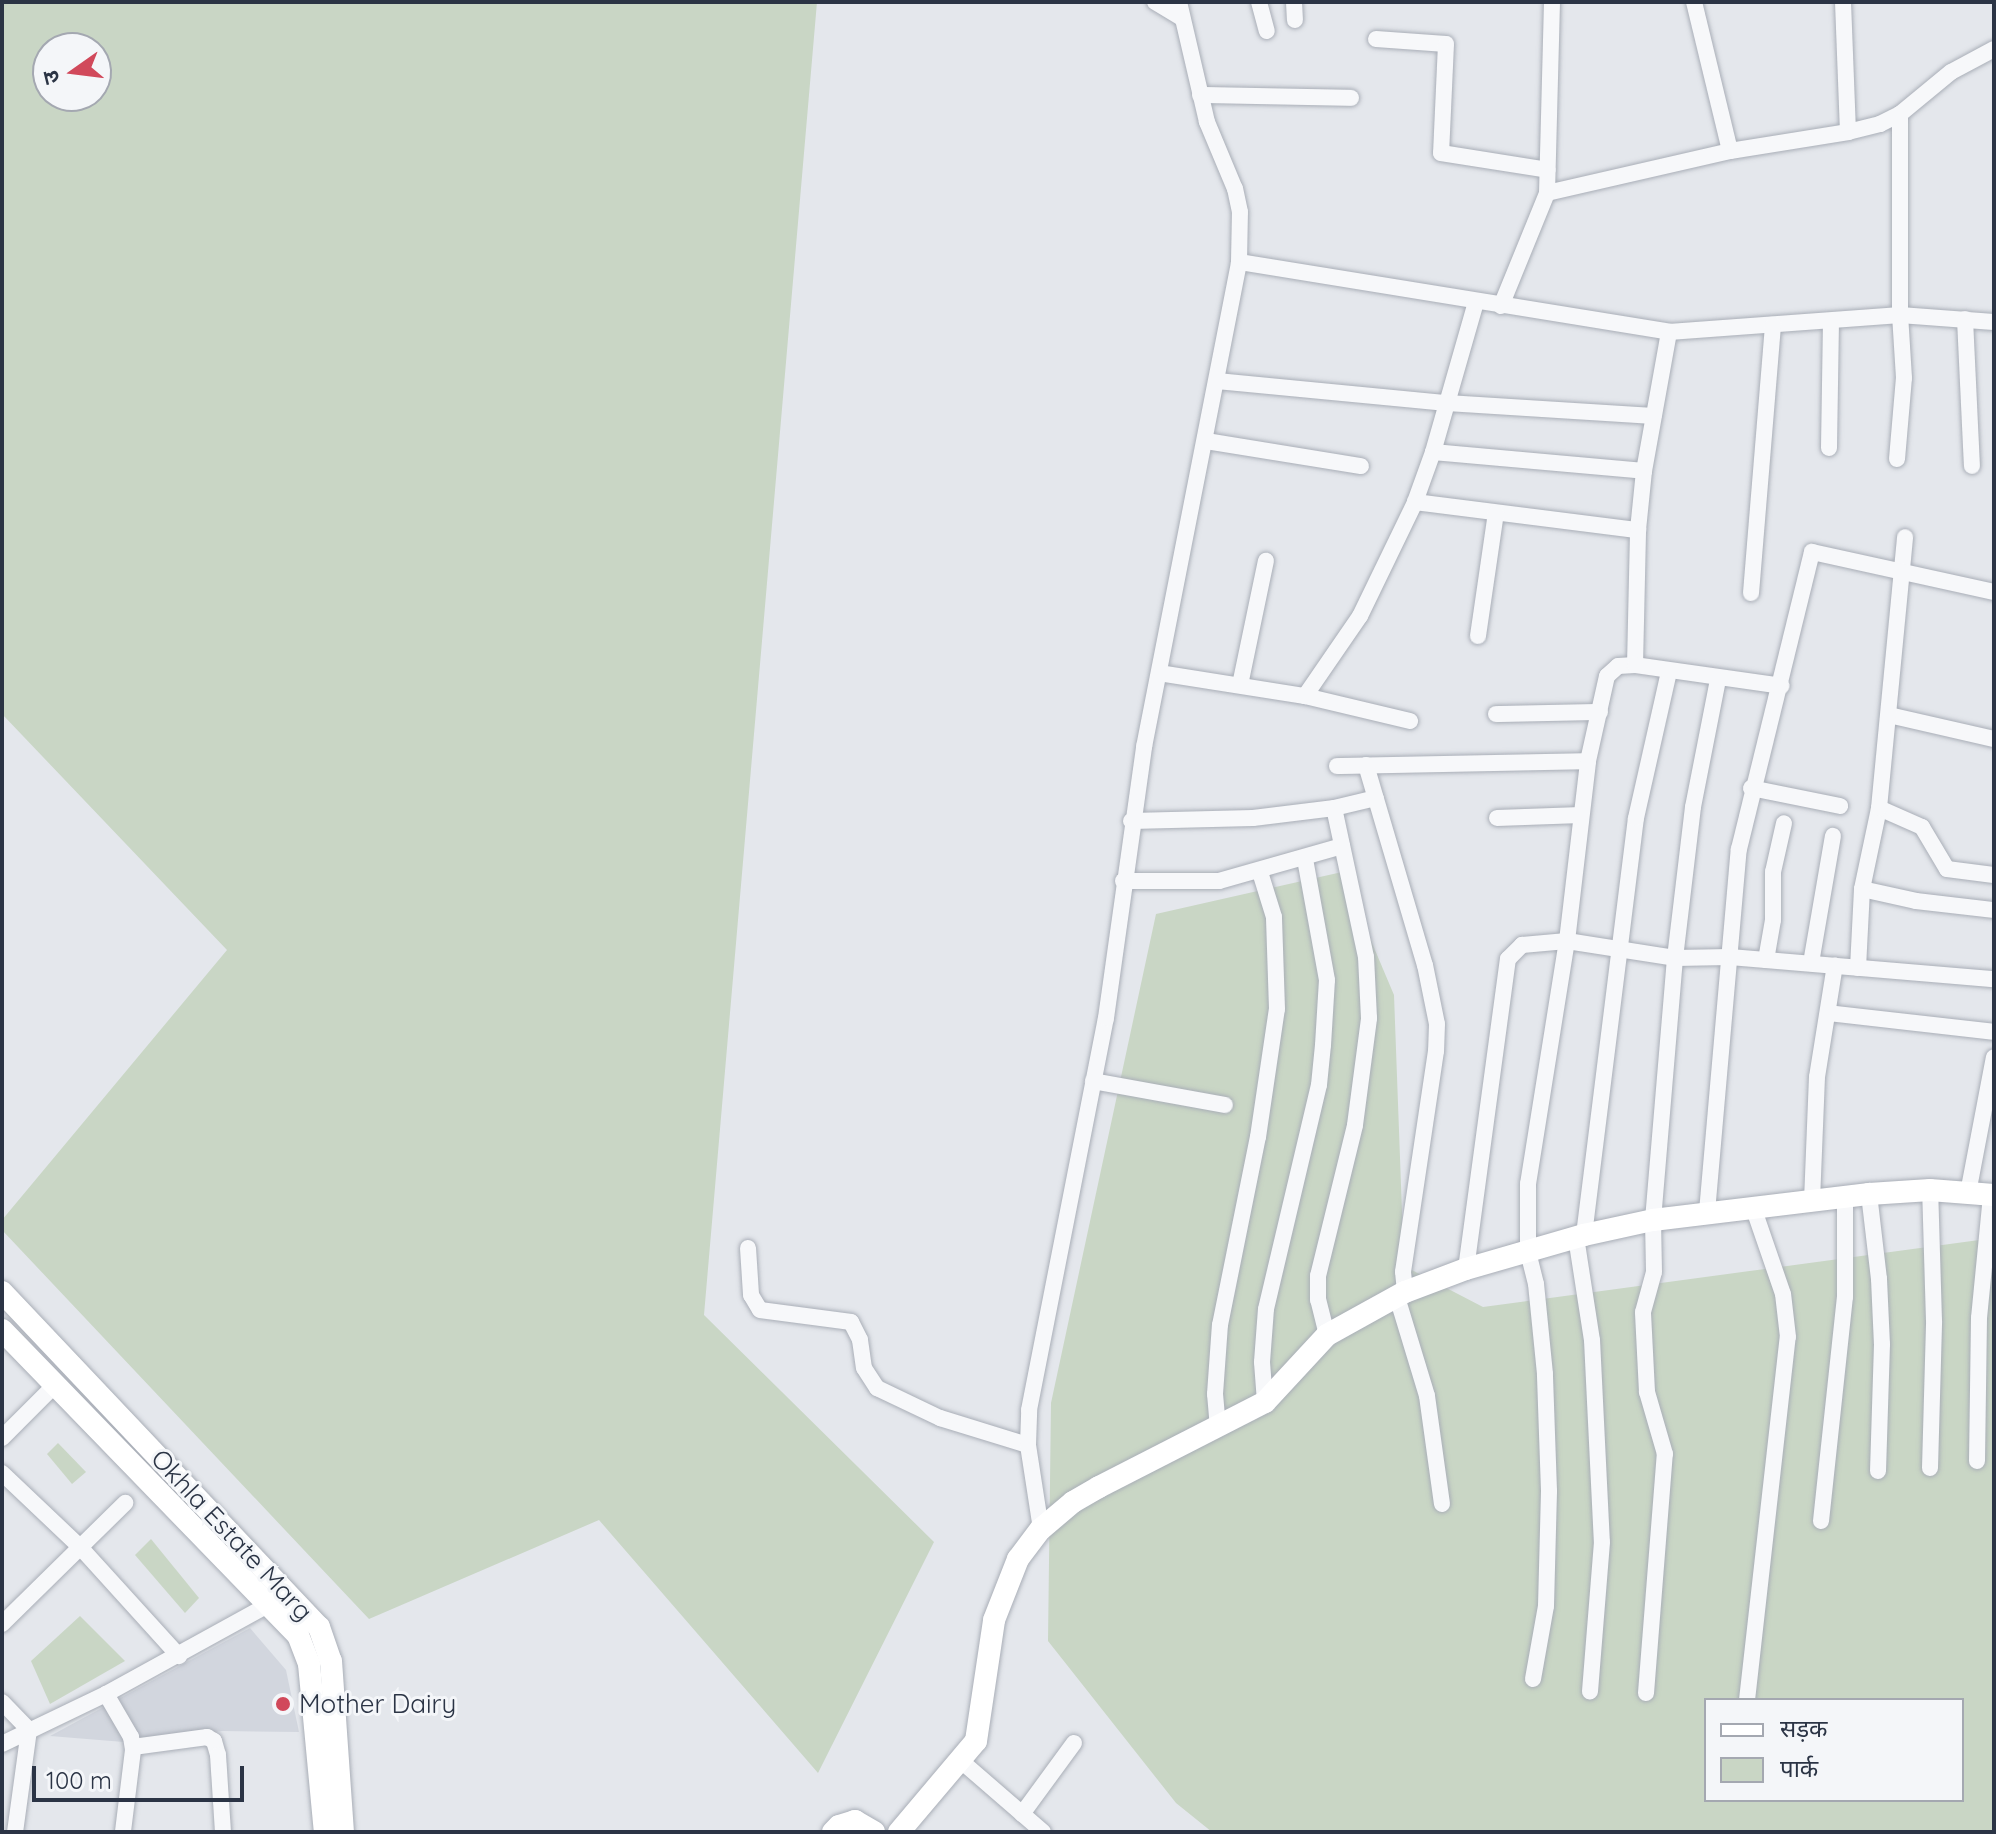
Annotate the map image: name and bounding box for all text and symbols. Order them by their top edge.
north arrow [32,32,112,112]
text: उ [36,68,66,87]
street label: Okhla Estate Marg [145,1443,319,1627]
place label: Mother Dairy [299,1688,456,1720]
marker: Mother Dairy [274,1695,292,1713]
legend [1704,1698,1964,1802]
text: सड़क [1780,1713,1828,1743]
scale bar [36,1750,248,1800]
text: पार्क [1780,1753,1818,1783]
text: 100 m [46,1765,112,1795]

